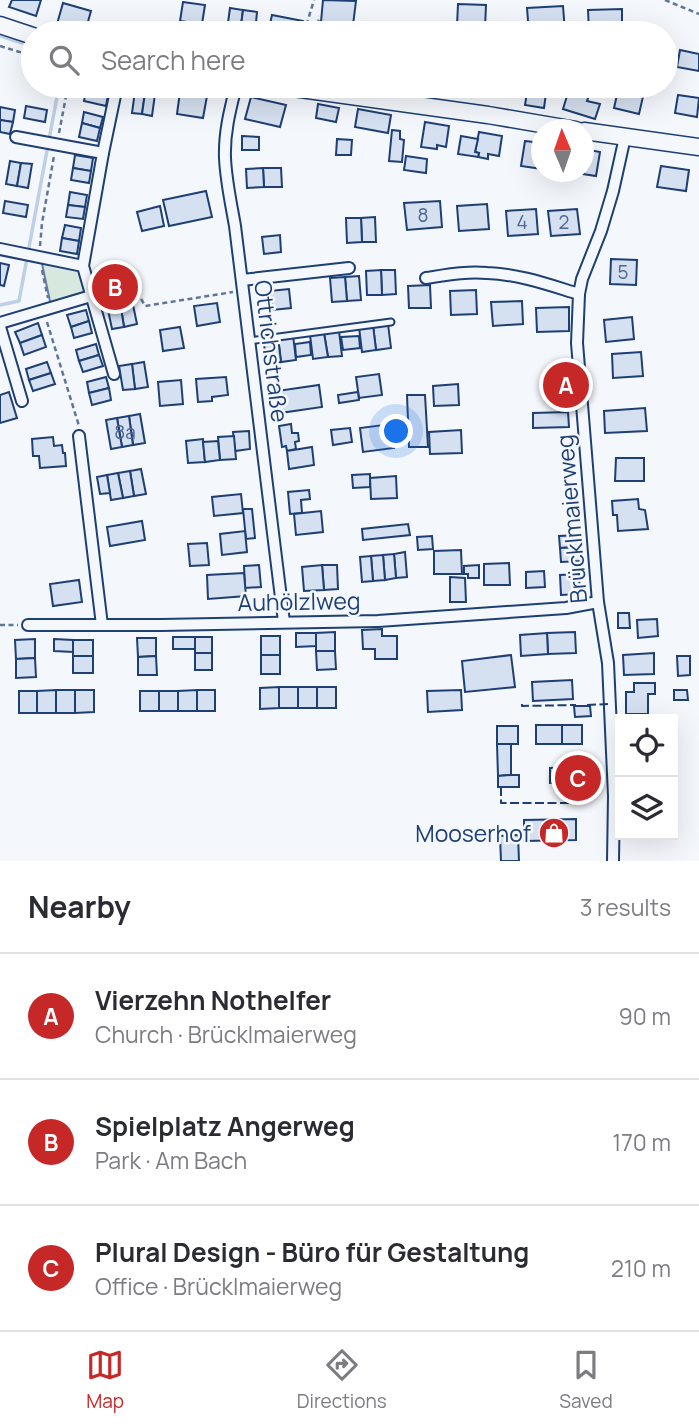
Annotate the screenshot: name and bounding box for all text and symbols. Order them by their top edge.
search box [21,21,678,98]
icon: search [45,41,83,79]
text: Search here [101,42,246,78]
north arrow [531,119,594,182]
house number: 8 [417,202,429,228]
house number: 4 [516,209,528,235]
house number: 2 [559,209,569,235]
house number: 5 [618,259,629,285]
pin: B [92,261,138,313]
street label: Ottrichstraße [247,278,297,424]
pin: A [543,359,589,411]
your location [379,414,413,448]
house number: 8a [114,419,136,445]
street label: Brücklmaierweg [548,433,594,605]
street label: Auhölzlweg [237,584,361,618]
map controls [615,714,678,840]
button: locate [615,714,678,777]
pin: C [555,752,601,804]
button: layers [615,777,678,840]
shop icon: Mooserhof [537,816,571,850]
place label: Mooserhof [415,817,531,849]
text: Nearby [28,886,131,927]
text: 3 results [580,891,671,923]
text: Vierzehn Nothelfer [95,982,331,1018]
text: A [43,1000,59,1032]
text: 90 m [619,1000,671,1032]
text: Church · Brücklmaierweg [95,1018,357,1050]
text: Spielplatz Angerweg [95,1108,355,1144]
text: B [44,1126,58,1158]
text: 170 m [612,1126,671,1158]
text: Park · Am Bach [95,1144,247,1176]
text: Plural Design - Büro für Gestaltung [95,1234,529,1270]
text: C [43,1252,60,1284]
text: 210 m [611,1252,671,1284]
text: Office · Brücklmaierweg [95,1270,342,1302]
tab: Map [86,1346,124,1414]
tab: Directions [297,1346,387,1414]
tab: Saved [559,1346,613,1414]

